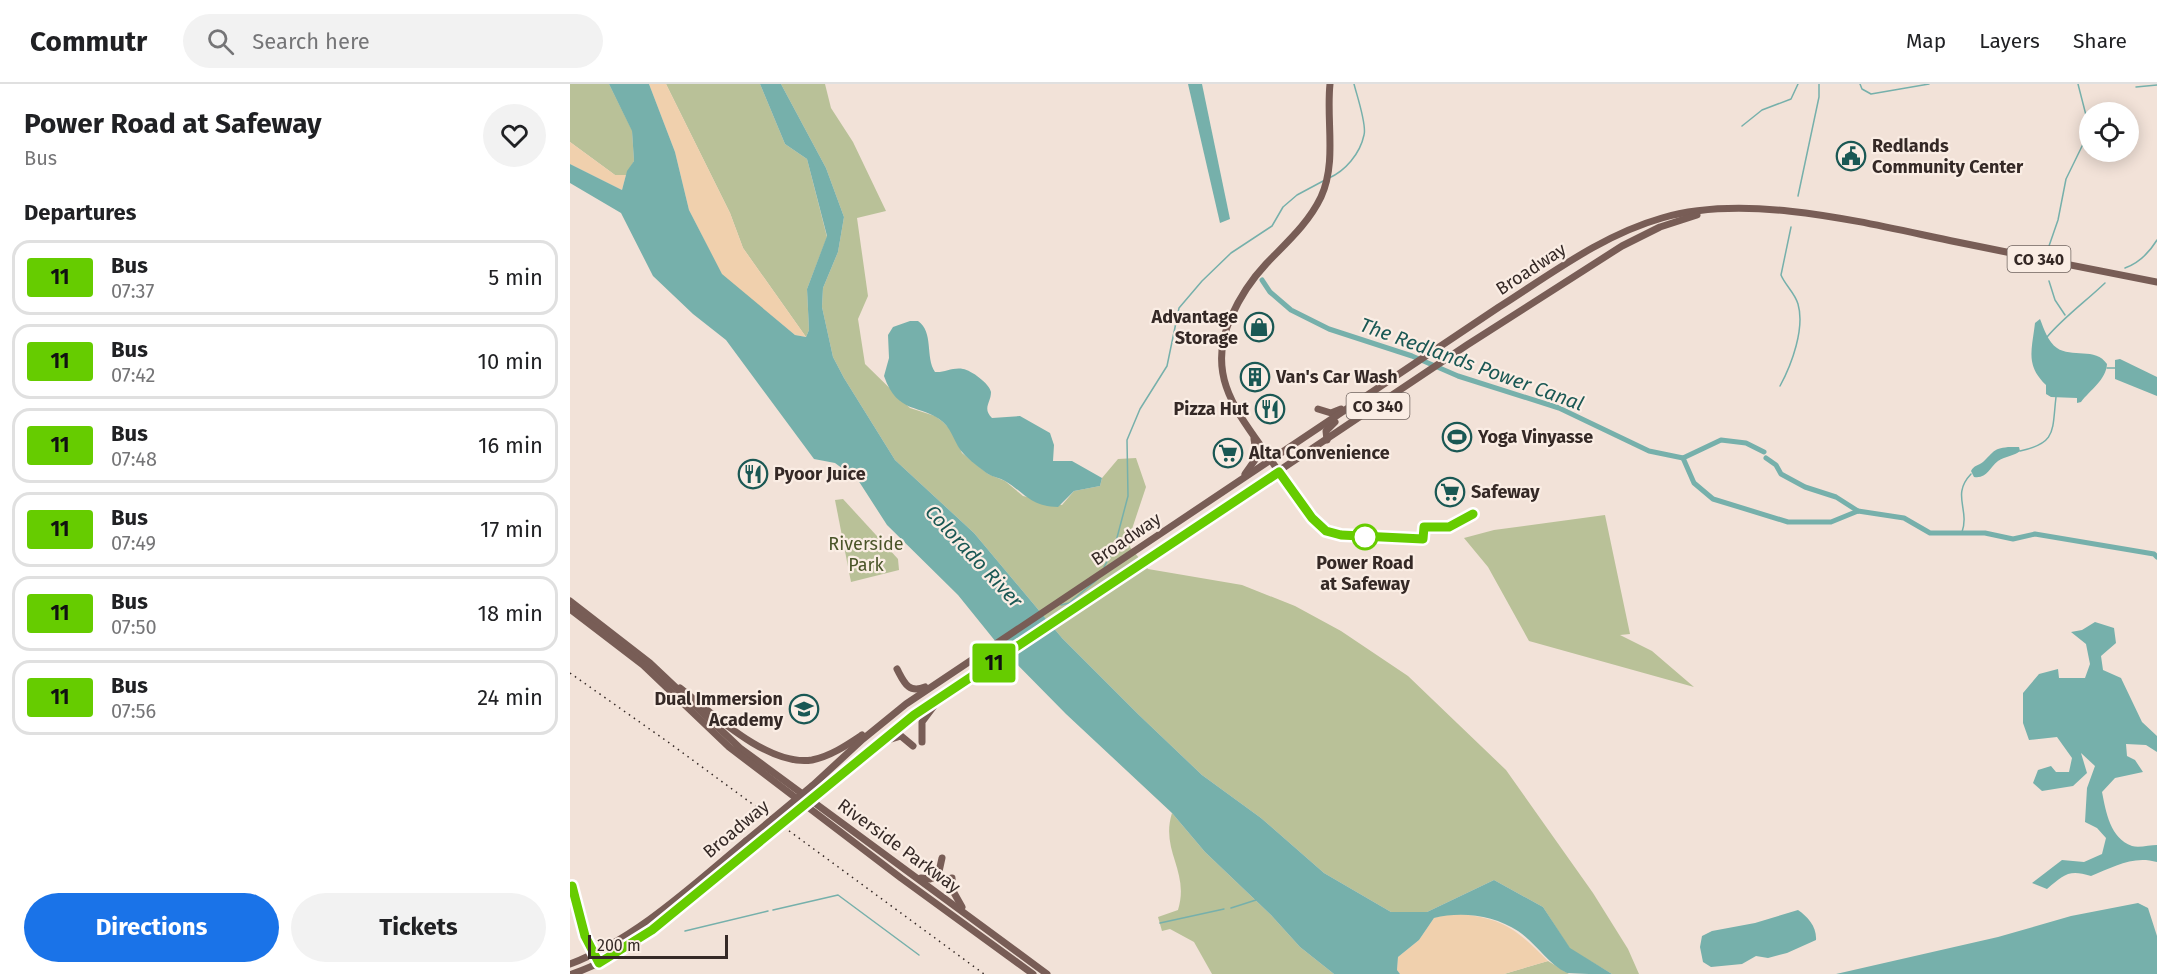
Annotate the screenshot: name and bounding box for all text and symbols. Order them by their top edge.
search box [183,14,603,68]
text: Commutr [30,25,147,58]
icon: search [204,25,237,58]
text: Search here [252,28,370,55]
text: Map [1906,28,1946,54]
text: Layers [1979,28,2040,54]
text: Share [2073,28,2127,54]
map controls [2079,102,2139,162]
button: locate [2079,102,2139,162]
button: heart [483,104,546,167]
text: Power Road at Safeway [24,107,322,140]
place label: Redlands Community Center [1872,135,2024,178]
public building icon: Redlands Community Center [1835,140,1867,172]
text: Bus [24,146,57,170]
text: Departures [24,199,136,226]
street label: Broadway [1492,238,1570,300]
road number: CO 340 [2008,246,2070,272]
text: Bus [111,252,148,279]
text: 11 [50,264,70,290]
text: 5 min [488,264,543,291]
text: 07:37 [111,279,154,303]
place label: Advantage Storage [1151,306,1238,349]
shop icon: Advantage Storage [1243,311,1275,343]
water label: The Redlands Power Canal [1357,312,1587,416]
text: Bus [111,336,148,363]
text: 11 [50,348,70,374]
text: 10 min [477,348,543,375]
building icon: Van's Car Wash [1239,361,1271,393]
text: 07:42 [111,363,155,387]
place label: Van's Car Wash [1275,366,1398,388]
restaurant icon: Pizza Hut [1254,393,1286,425]
road number: CO 340 [1346,393,1410,419]
place label: Pizza Hut [1174,398,1250,420]
text: Bus [111,420,148,447]
sports icon: Yoga Vinyasse [1441,421,1473,453]
place label: Yoga Vinyasse [1477,426,1593,448]
text: 11 [50,432,70,458]
text: 16 min [478,432,543,459]
supermarket icon: Alta Convenience [1212,437,1244,469]
place label: Alta Convenience [1248,442,1390,464]
text: 07:48 [111,447,157,471]
restaurant icon: Pyoor Juice [737,458,769,490]
place label: Pyoor Juice [774,463,866,485]
supermarket icon: Safeway [1434,476,1466,508]
place label: Safeway [1471,481,1540,503]
water label: Colorado River [920,500,1029,613]
text: Bus [111,504,148,531]
street label: Broadway [1087,508,1165,570]
text: 11 [50,516,70,542]
text: 17 min [480,516,543,543]
marker: Power Road at Safeway [1352,524,1378,550]
text: 07:49 [111,531,156,555]
park label: Riverside Park [828,533,904,576]
place label: Power Road at Safeway [1316,552,1414,595]
text: Bus [111,588,148,615]
text: 11 [50,600,70,626]
text: 18 min [478,600,543,627]
text: 07:50 [111,615,157,639]
line badge: 11 [967,644,1021,682]
text: 11 [984,650,1004,676]
text: Bus [111,672,148,699]
text: 11 [50,684,70,710]
text: 24 min [477,684,543,711]
place label: Dual Immersion Academy [654,688,784,731]
school or university icon: Dual Immersion Academy [788,693,820,725]
text: 07:56 [111,699,156,723]
street label: Riverside Parkway [833,794,965,898]
street label: Broadway [699,795,774,863]
button: Directions [24,893,279,962]
button: Tickets [291,893,546,962]
scale bar [588,932,728,960]
text: 200 m [597,936,641,955]

